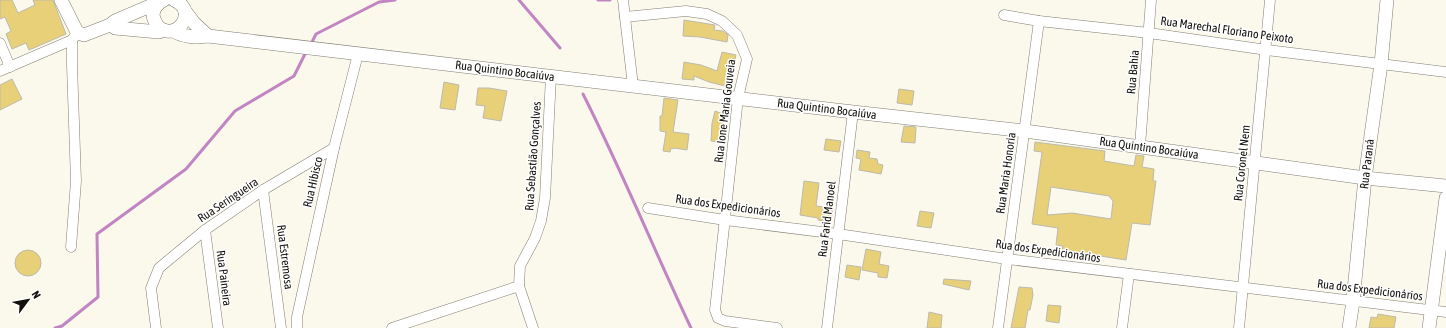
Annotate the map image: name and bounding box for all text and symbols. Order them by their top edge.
street label: Rua Marechal Floriano Peixoto [1160,14,1295,46]
street label: Rua Bahia [1124,49,1142,95]
street label: Rua Quintino Bocaiúva [454,58,556,84]
street label: Rua Ione Maria Gouveia [712,58,738,164]
street label: Rua Quintino Bocaiúva [776,96,878,122]
street label: Rua Sebastião Gonçalves [522,101,544,211]
street label: Rua Coronel Nem [1231,124,1253,202]
street label: Rua Maria Honoria [993,131,1019,215]
street label: Rua Quintino Bocaiúva [1098,134,1200,162]
street label: Rua Paraná [1357,138,1377,190]
street label: Rua Hibisco [300,155,326,209]
street label: Rua Seringueira [195,175,261,225]
street label: Rua Farid Manoel [815,179,839,258]
street label: Rua dos Expedicionários [674,192,782,220]
street label: Rua Estremosa [274,224,296,290]
street label: Rua dos Expedicionários [994,237,1102,265]
street label: Rua Paineira [214,249,234,307]
street label: Rua dos Expedicionários [1316,277,1424,303]
north arrow [8,280,48,320]
text: N [30,289,43,301]

